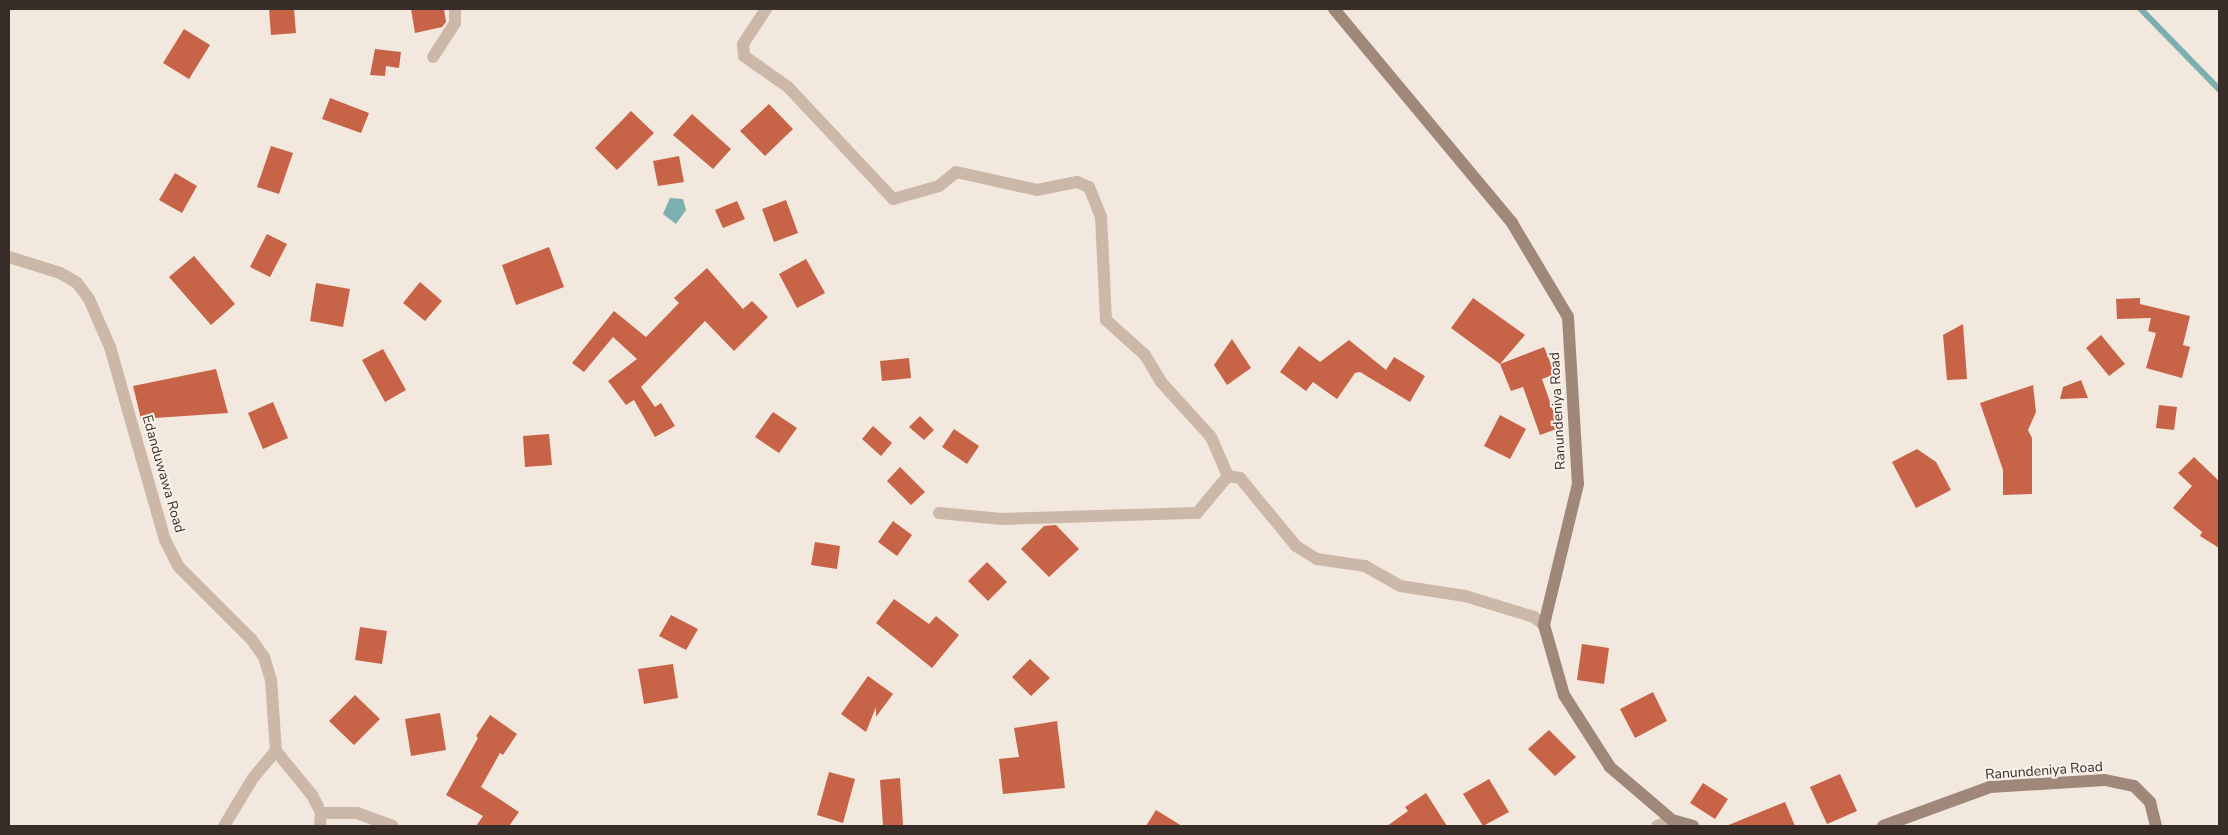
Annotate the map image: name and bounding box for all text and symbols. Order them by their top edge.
street label: Ranundeniya Road [1547,352,1569,470]
street label: Edanduwawa Road [138,413,188,535]
street label: Ranundeniya Road [1985,759,2103,783]

